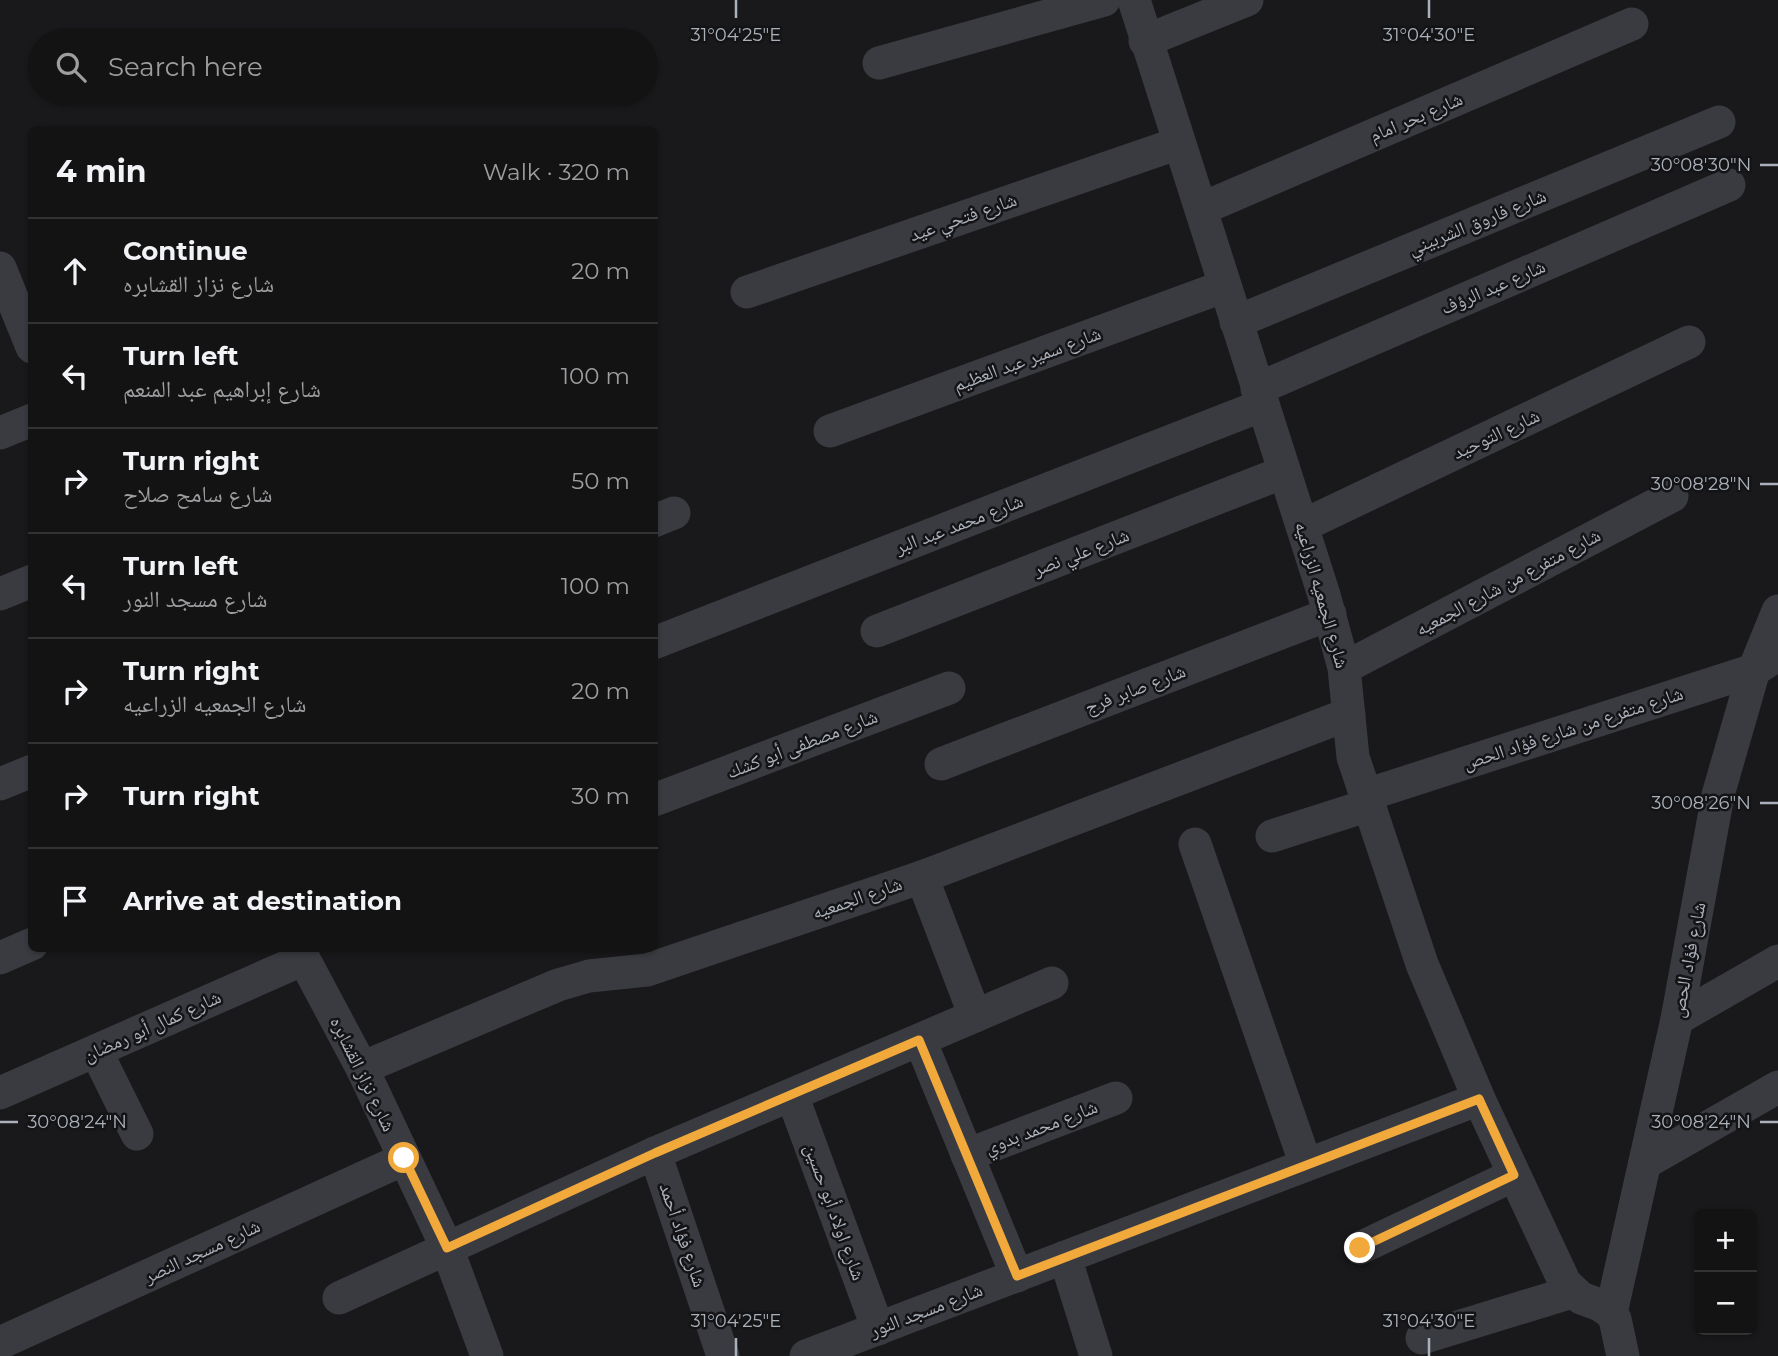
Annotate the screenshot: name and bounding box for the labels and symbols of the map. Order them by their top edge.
text: 31°04'25"E [691,24,781,46]
text: 31°04'30"E [1383,24,1475,46]
street label: شارع بحر امام [1366,87,1467,149]
text: 30°08'30"N [1651,154,1751,176]
street label: شارع فاروق الشربيني [1405,184,1551,264]
street label: شارع فتحي عيد [906,188,1021,250]
street label: شارع عبد الرؤف [1437,255,1549,319]
street label: شارع سمير عبد العظيم [950,322,1104,397]
street label: شارع التوحيد [1449,404,1543,464]
text: 30°08'28"N [1651,473,1751,495]
street label: شارع محمد عبد البر [891,489,1026,559]
street label: شارع الجمعيه الزراعيه [1290,519,1354,671]
street label: شارع علي نصر [1029,523,1134,585]
street label: شارع متفرع من شارع الجمعيه [1412,523,1604,641]
street label: شارع صابر فرج [1081,659,1189,719]
street label: شارع متفرع من شارع فؤاد الحص [1460,681,1686,775]
street label: شارع مصطفى أبو كشك [723,705,881,783]
text: 30°08'26"N [1651,792,1751,814]
street label: شارع الجمعيه [809,872,905,924]
street label: شارع فؤاد الحص [1666,900,1710,1020]
street label: شارع كمال أبو رمضان [80,985,224,1067]
street label: شارع نزاز القشابره [325,1013,401,1135]
street label: شارع محمد بدوي [981,1095,1102,1163]
text: 30°08'24"N [27,1111,127,1133]
text: 30°08'24"N [1651,1111,1751,1133]
street label: شارع اولاد أبو حسين [800,1141,870,1283]
route start [388,1142,419,1173]
street label: شارع فؤاد أحمد [654,1180,712,1290]
street label: شارع مسجد النصر [139,1214,264,1288]
route end [1344,1232,1375,1263]
street label: شارع مسجد النور [865,1278,986,1342]
text: 31°04'25"E [691,1310,781,1332]
text: 31°04'30"E [1383,1310,1475,1332]

